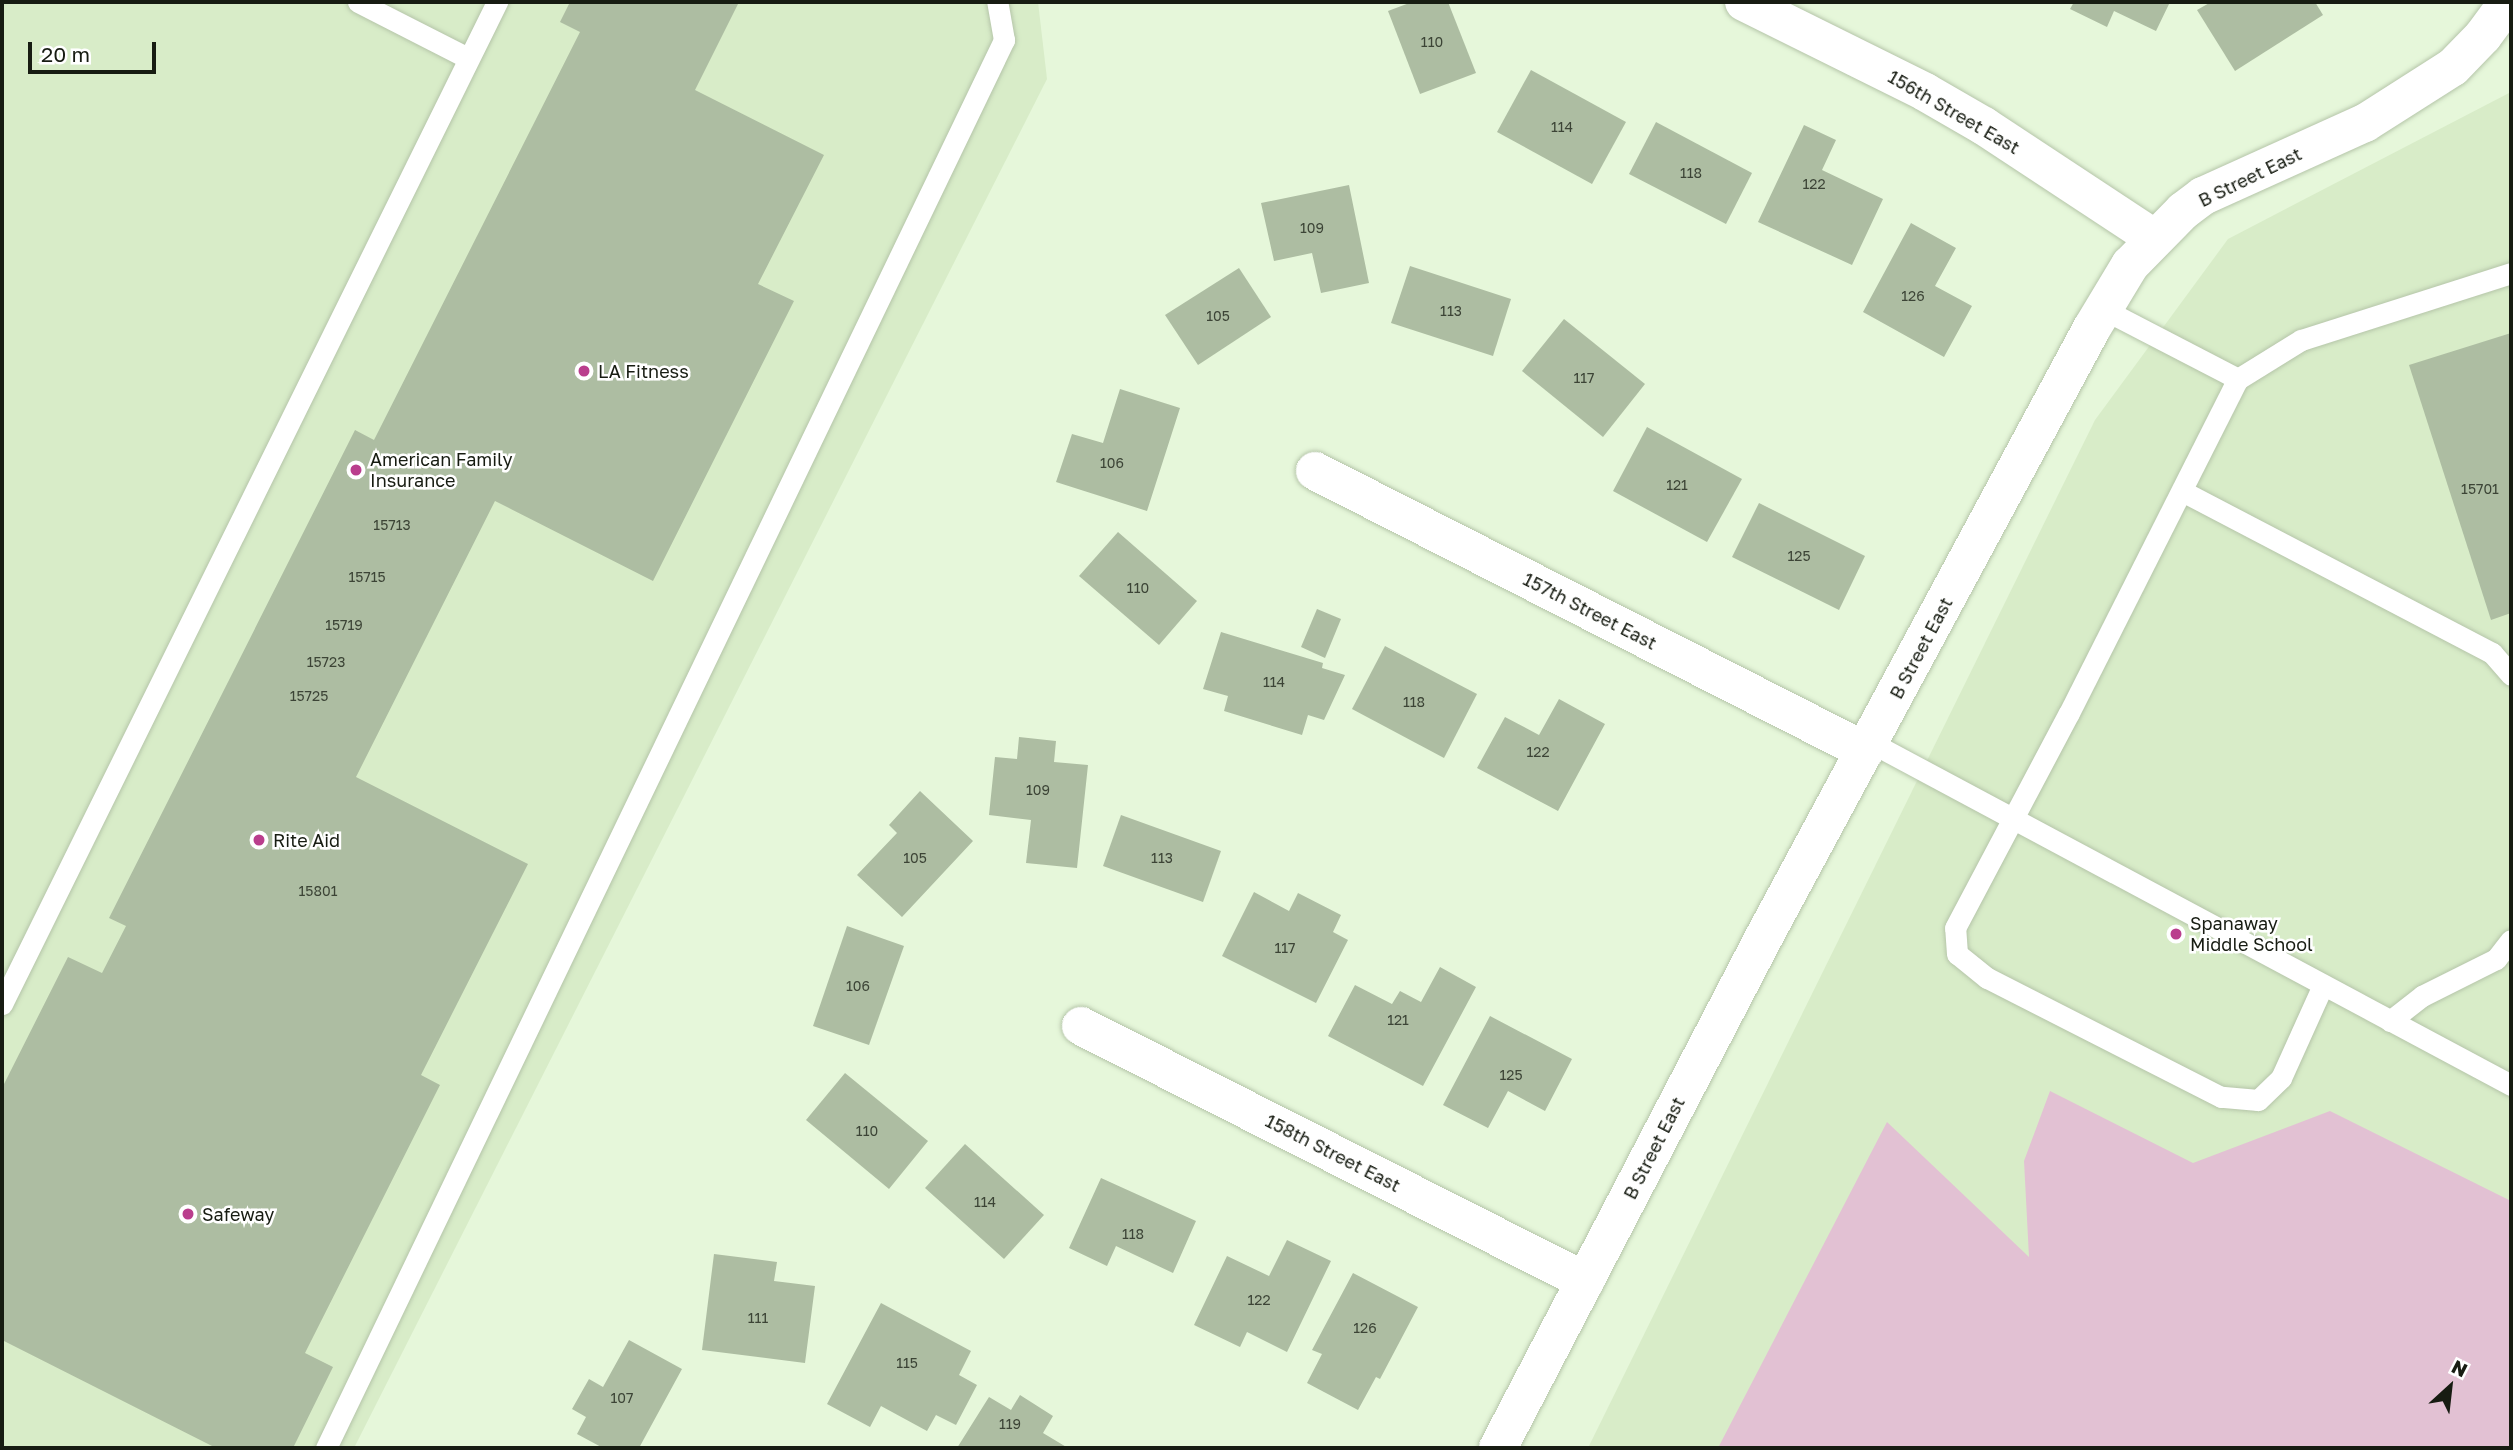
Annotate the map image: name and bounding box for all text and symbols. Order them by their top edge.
scale bar [32,28,159,72]
house number: 110 [1421,34,1443,50]
text: 20 m [41,41,90,67]
street label: 156th Street East [1884,66,2024,158]
house number: 114 [1551,119,1573,135]
street label: B Street East [2195,143,2305,211]
house number: 118 [1680,165,1702,181]
house number: 122 [1802,176,1826,192]
house number: 109 [1300,220,1324,236]
house number: 126 [1901,288,1925,304]
house number: 113 [1440,303,1462,319]
house number: 105 [1206,308,1230,324]
place label: LA Fitness [598,360,689,382]
marker: LA Fitness [576,363,592,379]
house number: 117 [1574,370,1594,386]
place label: American Family Insurance [370,449,513,491]
house number: 106 [1100,455,1124,471]
marker: American Family Insurance [348,462,364,478]
house number: 121 [1666,477,1688,493]
house number: 15701 [2461,481,2499,497]
house number: 15713 [373,517,411,533]
house number: 125 [1787,548,1811,564]
street label: 157th Street East [1520,568,1660,654]
house number: 15715 [348,569,386,585]
house number: 110 [1127,580,1149,596]
street label: B Street East [1885,593,1957,703]
house number: 15719 [325,617,363,633]
house number: 15723 [307,654,345,670]
house number: 114 [1263,674,1285,690]
house number: 15725 [290,688,328,704]
house number: 118 [1403,694,1425,710]
house number: 122 [1526,744,1550,760]
house number: 109 [1026,782,1050,798]
place label: Rite Aid [273,829,340,851]
marker: Rite Aid [251,832,267,848]
house number: 105 [903,850,927,866]
house number: 113 [1151,850,1173,866]
house number: 15801 [299,883,337,899]
place label: Spanaway Middle School [2190,913,2313,956]
marker: Spanaway Middle School [2168,926,2184,942]
house number: 117 [1275,940,1295,956]
house number: 106 [846,978,870,994]
house number: 121 [1387,1012,1409,1028]
house number: 125 [1499,1067,1523,1083]
street label: B Street East [1619,1093,1689,1203]
street label: 158th Street East [1262,1110,1404,1196]
house number: 110 [856,1123,878,1139]
house number: 114 [974,1194,996,1210]
place label: Safeway [202,1203,274,1225]
marker: Safeway [180,1206,196,1222]
house number: 118 [1122,1226,1144,1242]
house number: 122 [1247,1292,1271,1308]
house number: 111 [748,1310,768,1326]
house number: 126 [1353,1320,1377,1336]
north arrow [2415,1352,2485,1422]
text: N [2448,1354,2471,1381]
house number: 115 [896,1355,918,1371]
house number: 107 [611,1390,633,1406]
house number: 119 [999,1416,1021,1432]

